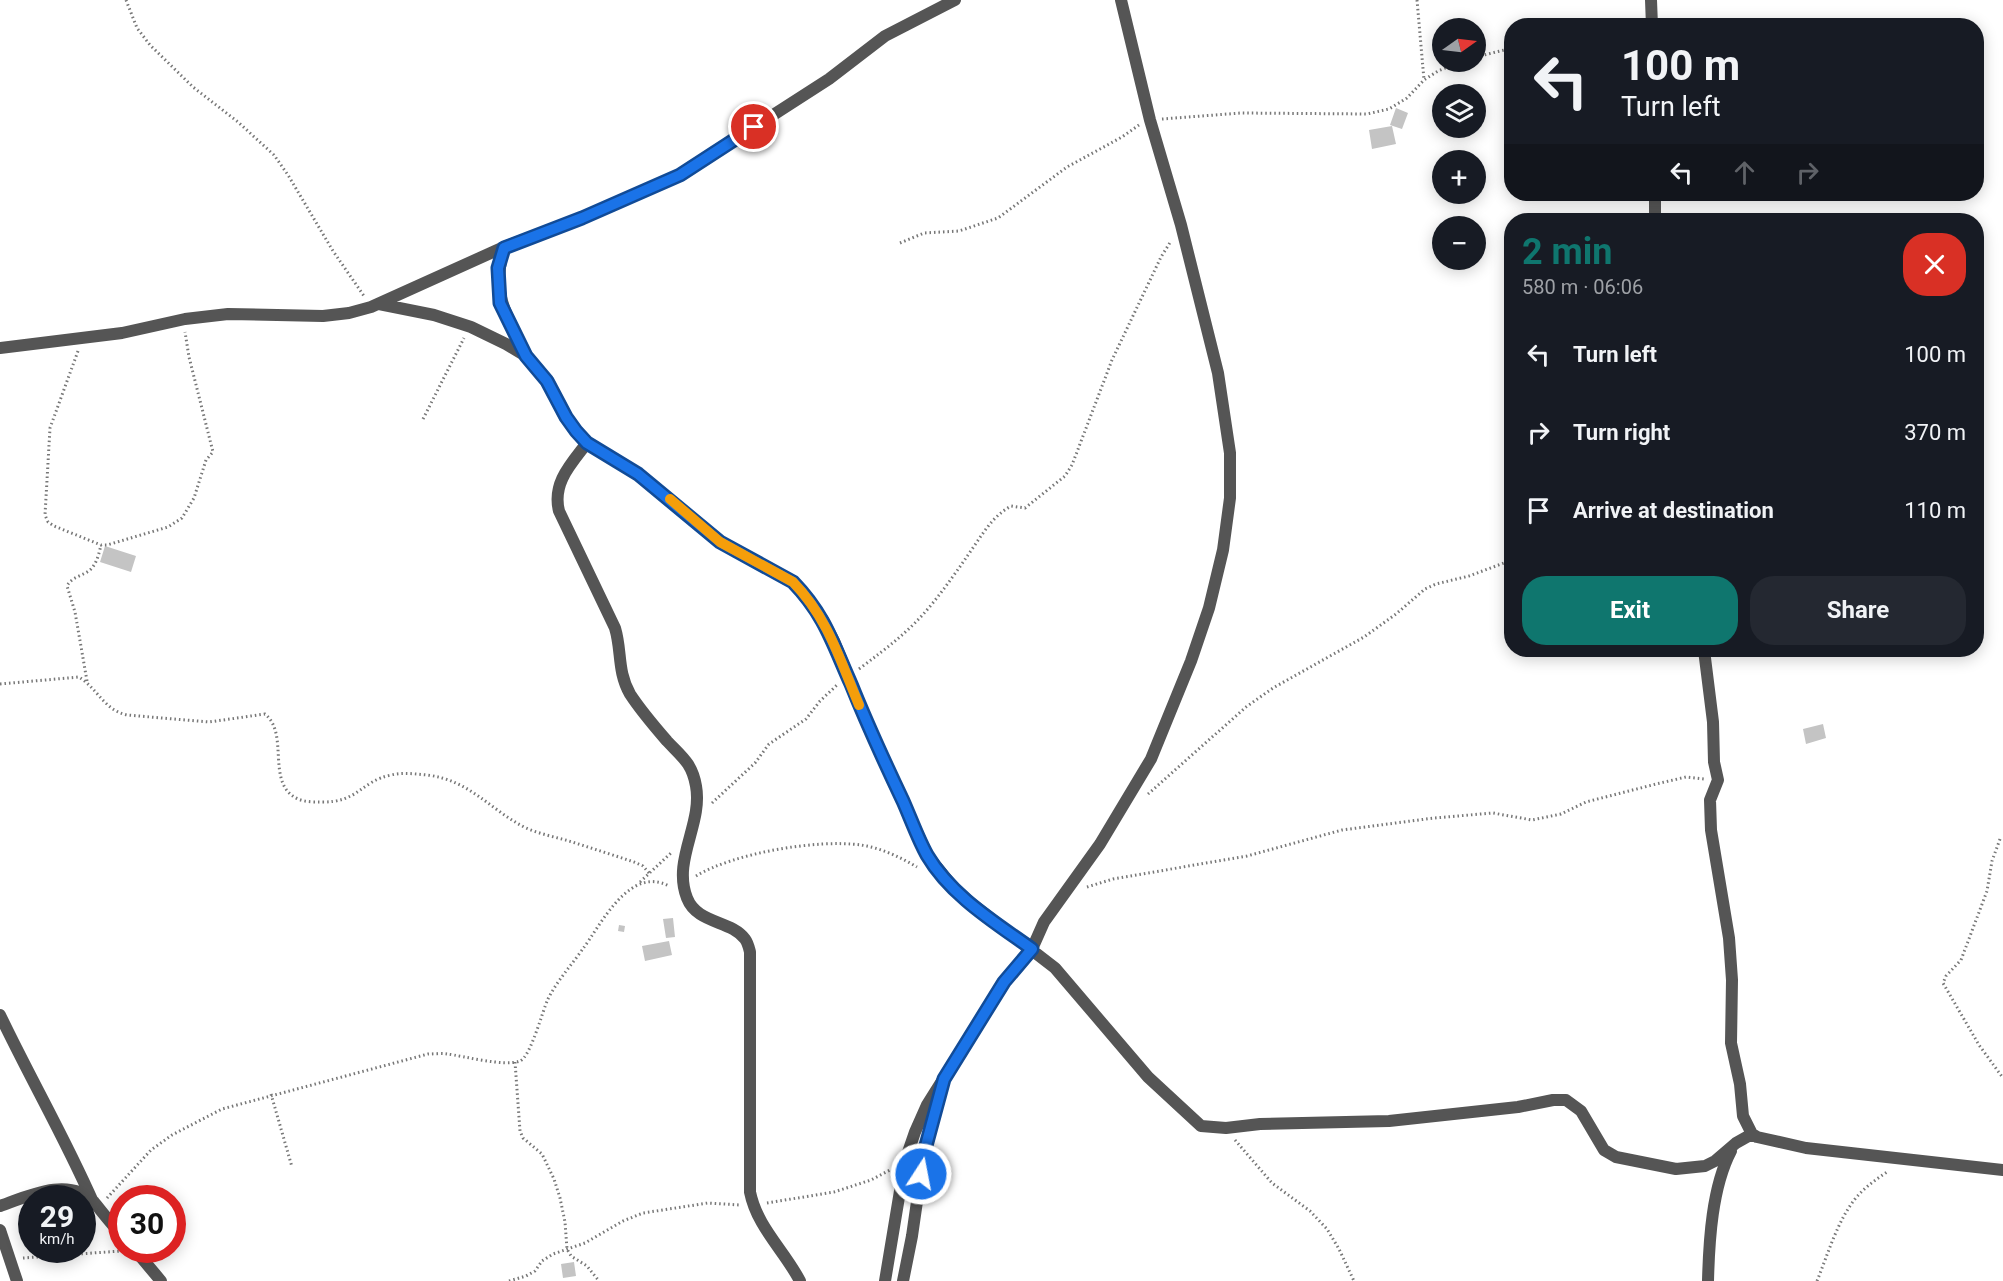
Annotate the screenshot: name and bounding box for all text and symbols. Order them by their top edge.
north arrow [1432,18,1486,72]
map controls [1432,18,1486,270]
text: 100 m [1621,41,1740,90]
icon: left [1522,42,1600,120]
button: layers [1432,84,1486,138]
text: Turn left [1621,91,1721,123]
pin [728,101,779,152]
icon: arrive [737,110,770,143]
button: + [1432,150,1486,204]
icon: left [1665,156,1698,189]
icon: ahead [1728,156,1761,189]
icon: right [1791,156,1824,189]
button: − [1432,216,1486,270]
text: 2 min [1522,231,1613,273]
button: close [1903,233,1966,296]
text: 580 m · 06:06 [1522,275,1643,299]
icon: left [1522,338,1555,371]
text: Turn left [1573,342,1657,367]
text: 100 m [1904,342,1966,367]
icon: right [1522,416,1555,449]
text: Turn right [1573,420,1670,445]
text: 370 m [1904,420,1966,445]
icon: arrive [1522,494,1555,527]
text: Arrive at destination [1573,498,1774,523]
text: 110 m [1904,498,1966,523]
button: Exit [1522,576,1738,645]
button: Share [1750,576,1966,645]
position arrow [889,1142,953,1206]
speed limit sign: 30 [108,1185,186,1263]
text: 29 [40,1199,74,1234]
text: km/h [39,1230,75,1248]

